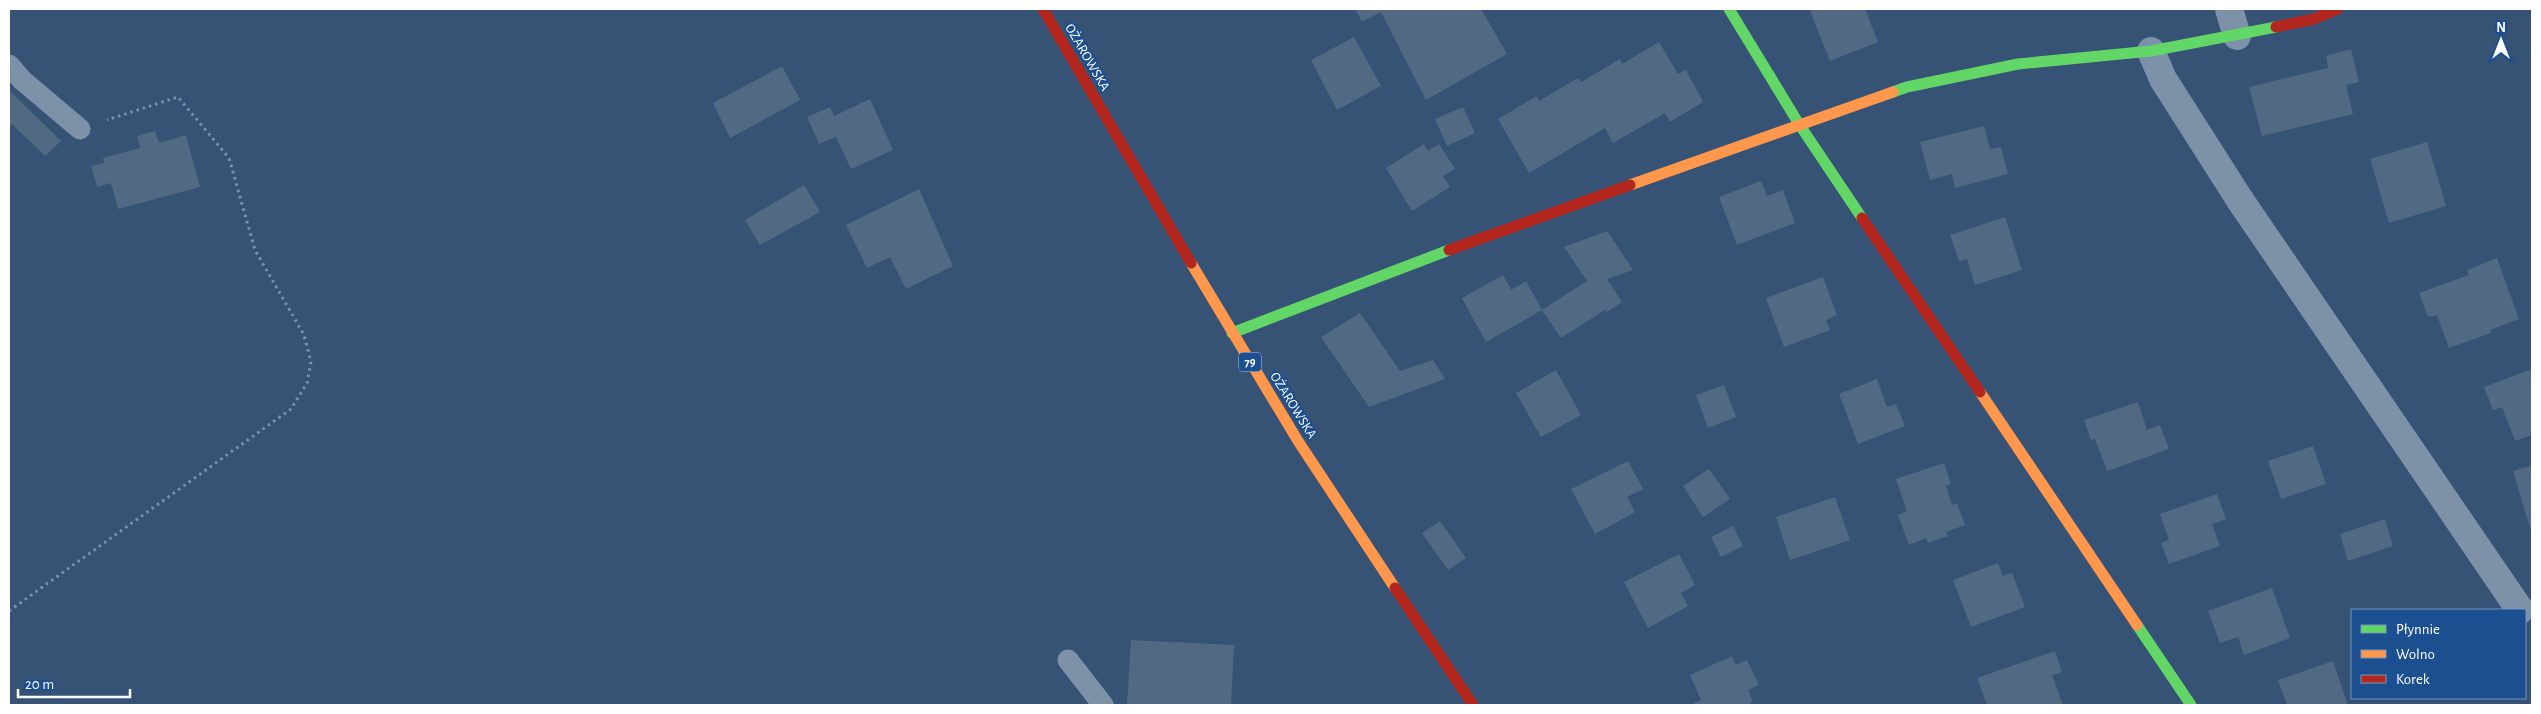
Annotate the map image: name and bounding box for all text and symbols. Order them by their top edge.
north arrow [2476,15,2526,65]
street label: OŻAROWSKA [1062,20,1115,94]
text: N [2496,21,2506,35]
road number: 79 [1239,352,1261,372]
street label: OŻAROWSKA [1267,368,1322,441]
legend [2351,609,2526,699]
text: Płynnie [2396,622,2440,637]
text: Wolno [2396,647,2435,662]
scale bar [18,666,130,698]
text: Korek [2396,672,2430,687]
text: 20 m [25,677,54,692]

